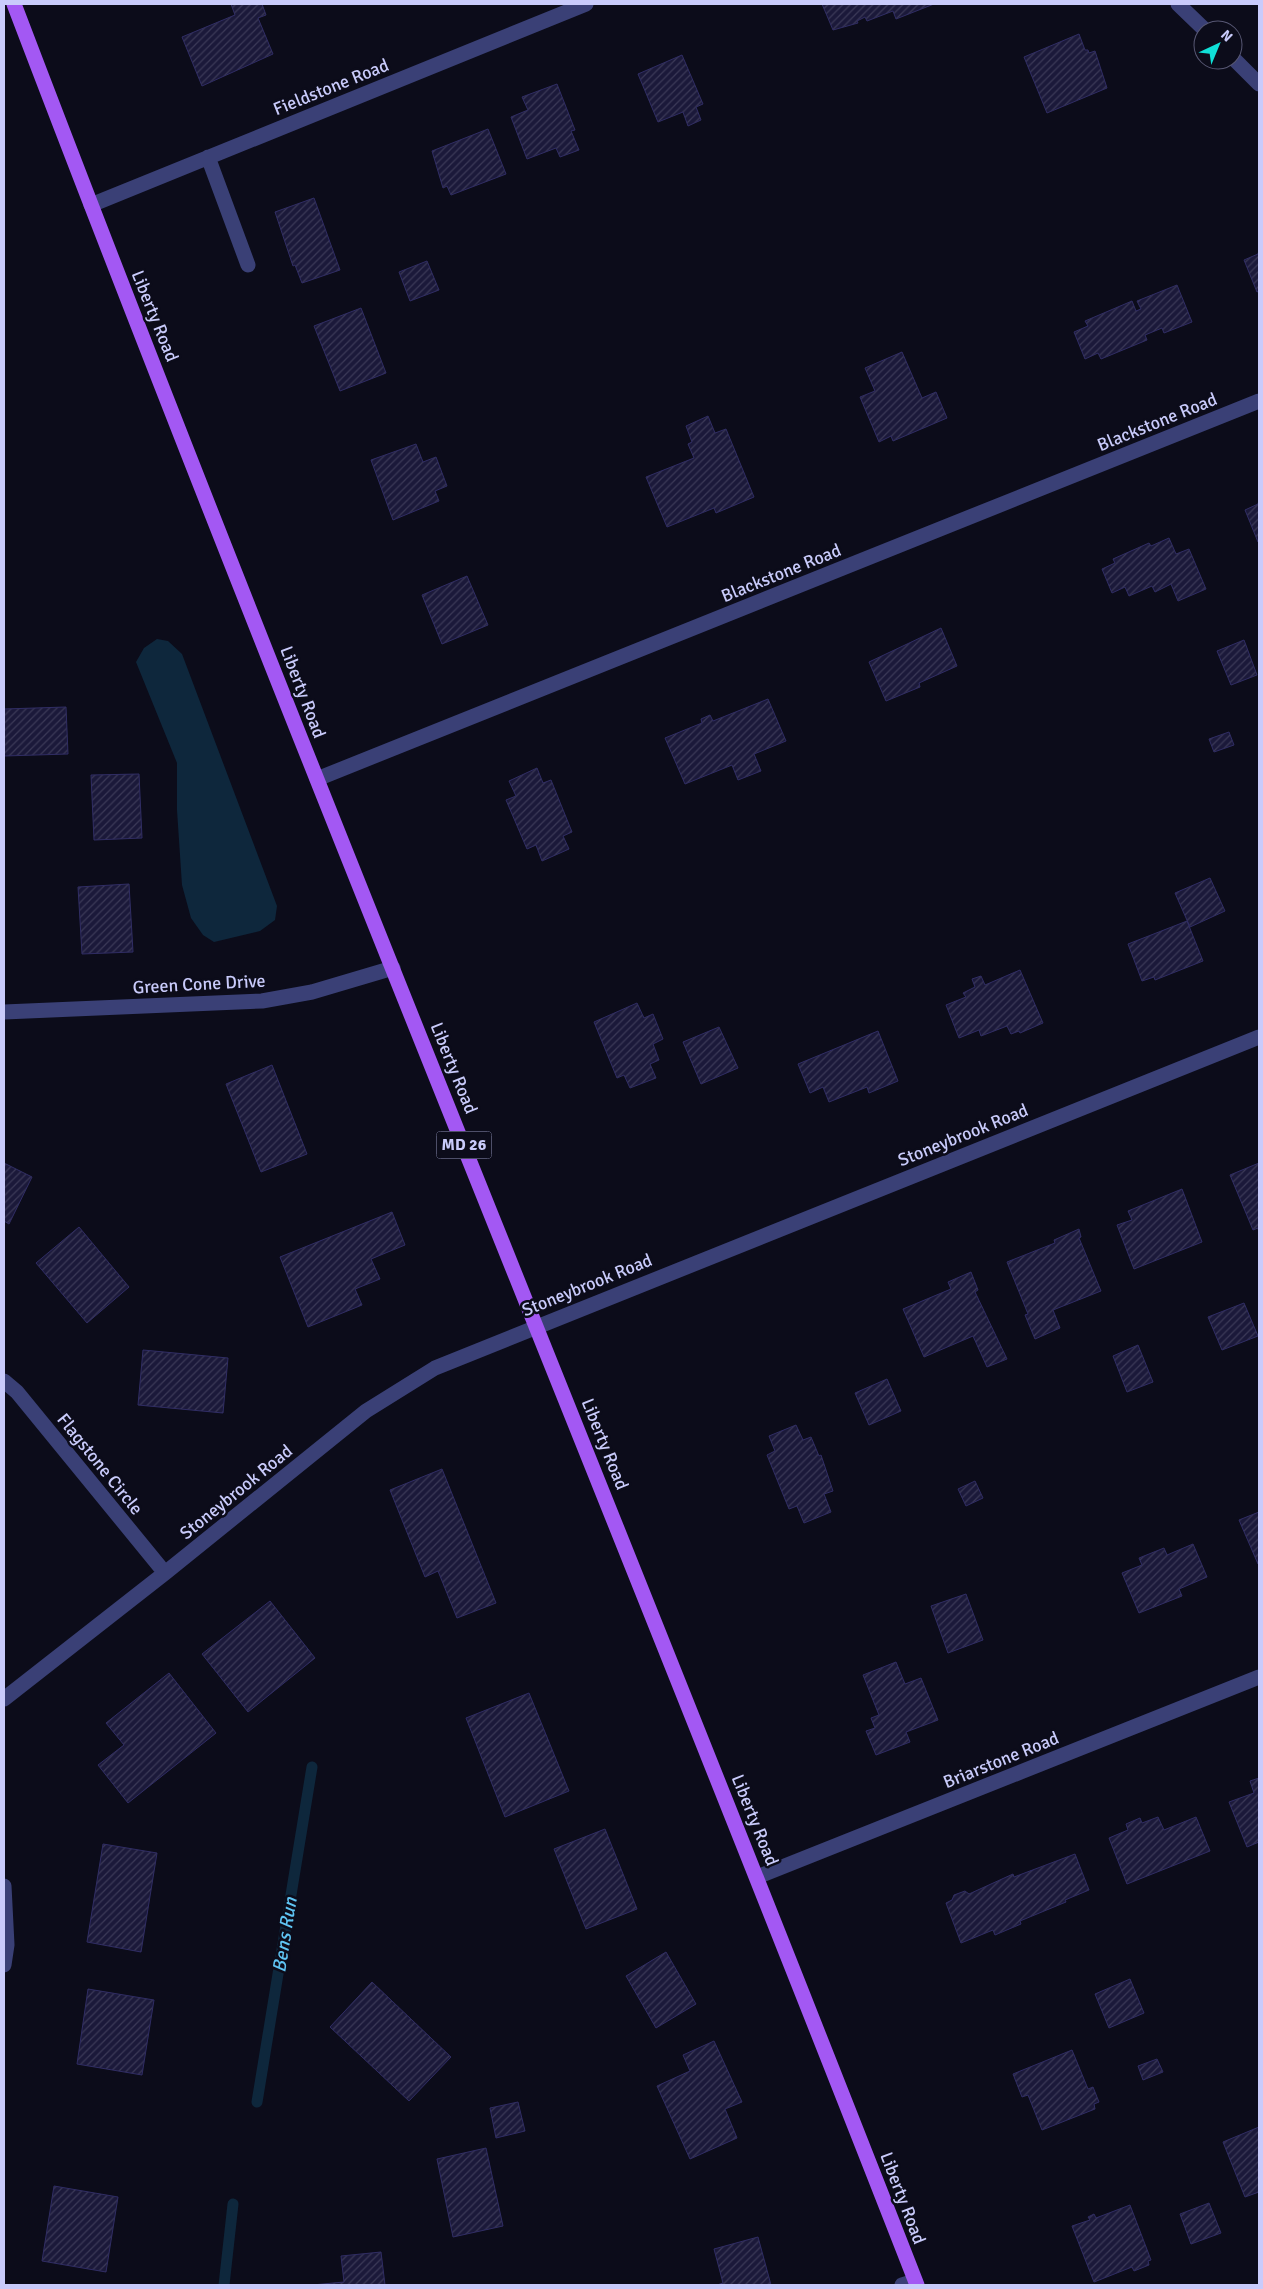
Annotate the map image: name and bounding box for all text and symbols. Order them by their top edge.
north arrow [1193,20,1243,70]
text: N [1217,27,1236,46]
street label: Fieldstone Road [270,54,392,120]
street label: Liberty Road [127,267,183,365]
street label: Blackstone Road [1094,388,1220,456]
street label: Blackstone Road [718,539,844,607]
street label: Liberty Road [275,643,331,741]
street label: Green Cone Drive [132,970,266,998]
street label: Liberty Road [426,1019,482,1117]
street label: Stoneybrook Road [895,1099,1031,1171]
road number: MD 26 [436,1132,492,1158]
street label: Stoneybrook Road [519,1249,655,1321]
street label: Liberty Road [577,1395,633,1493]
street label: Flagstone Circle [52,1409,148,1519]
street label: Stoneybrook Road [175,1440,297,1544]
street label: Briarstone Road [940,1727,1062,1793]
street label: Liberty Road [727,1771,783,1869]
water label: Bens Run [267,1895,303,1974]
street label: Liberty Road [875,2149,931,2247]

